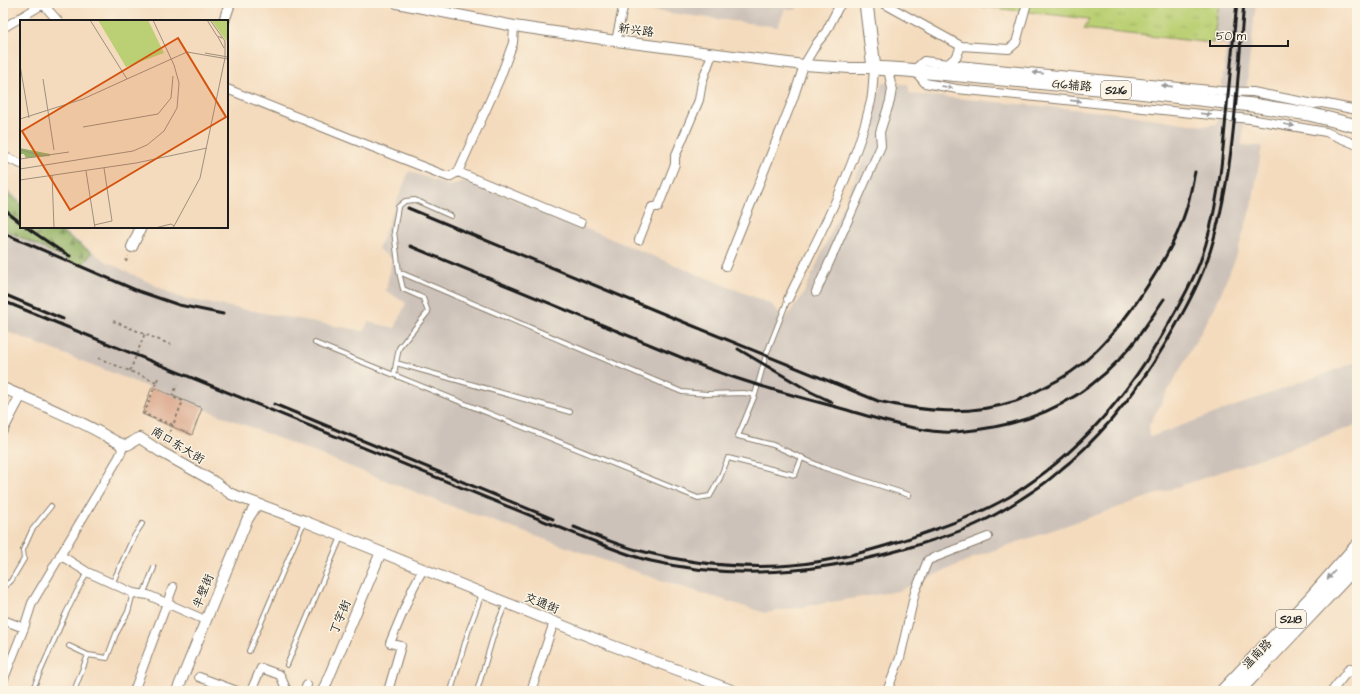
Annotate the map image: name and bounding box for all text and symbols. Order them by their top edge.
inset map [20,20,228,228]
street label: 新兴路 [617,20,655,41]
scale bar [1210,22,1288,48]
text: 50 m [1216,28,1247,45]
one-way arrow [1032,69,1044,76]
street label: G6辅路 [1051,75,1093,96]
road number: S216 [1101,81,1131,99]
one-way arrow [1161,83,1174,89]
one-way arrow [941,84,953,90]
one-way arrow [1070,98,1083,104]
one-way arrow [1200,111,1212,118]
one-way arrow [1283,122,1295,128]
street label: 南口东大街 [148,423,208,468]
one-way arrow [1326,570,1336,580]
street label: 半壁街 [189,571,218,611]
street label: 交通街 [522,589,562,618]
street label: 丁字街 [326,597,355,637]
road number: S218 [1276,610,1306,628]
street label: 温南路 [1239,635,1276,673]

